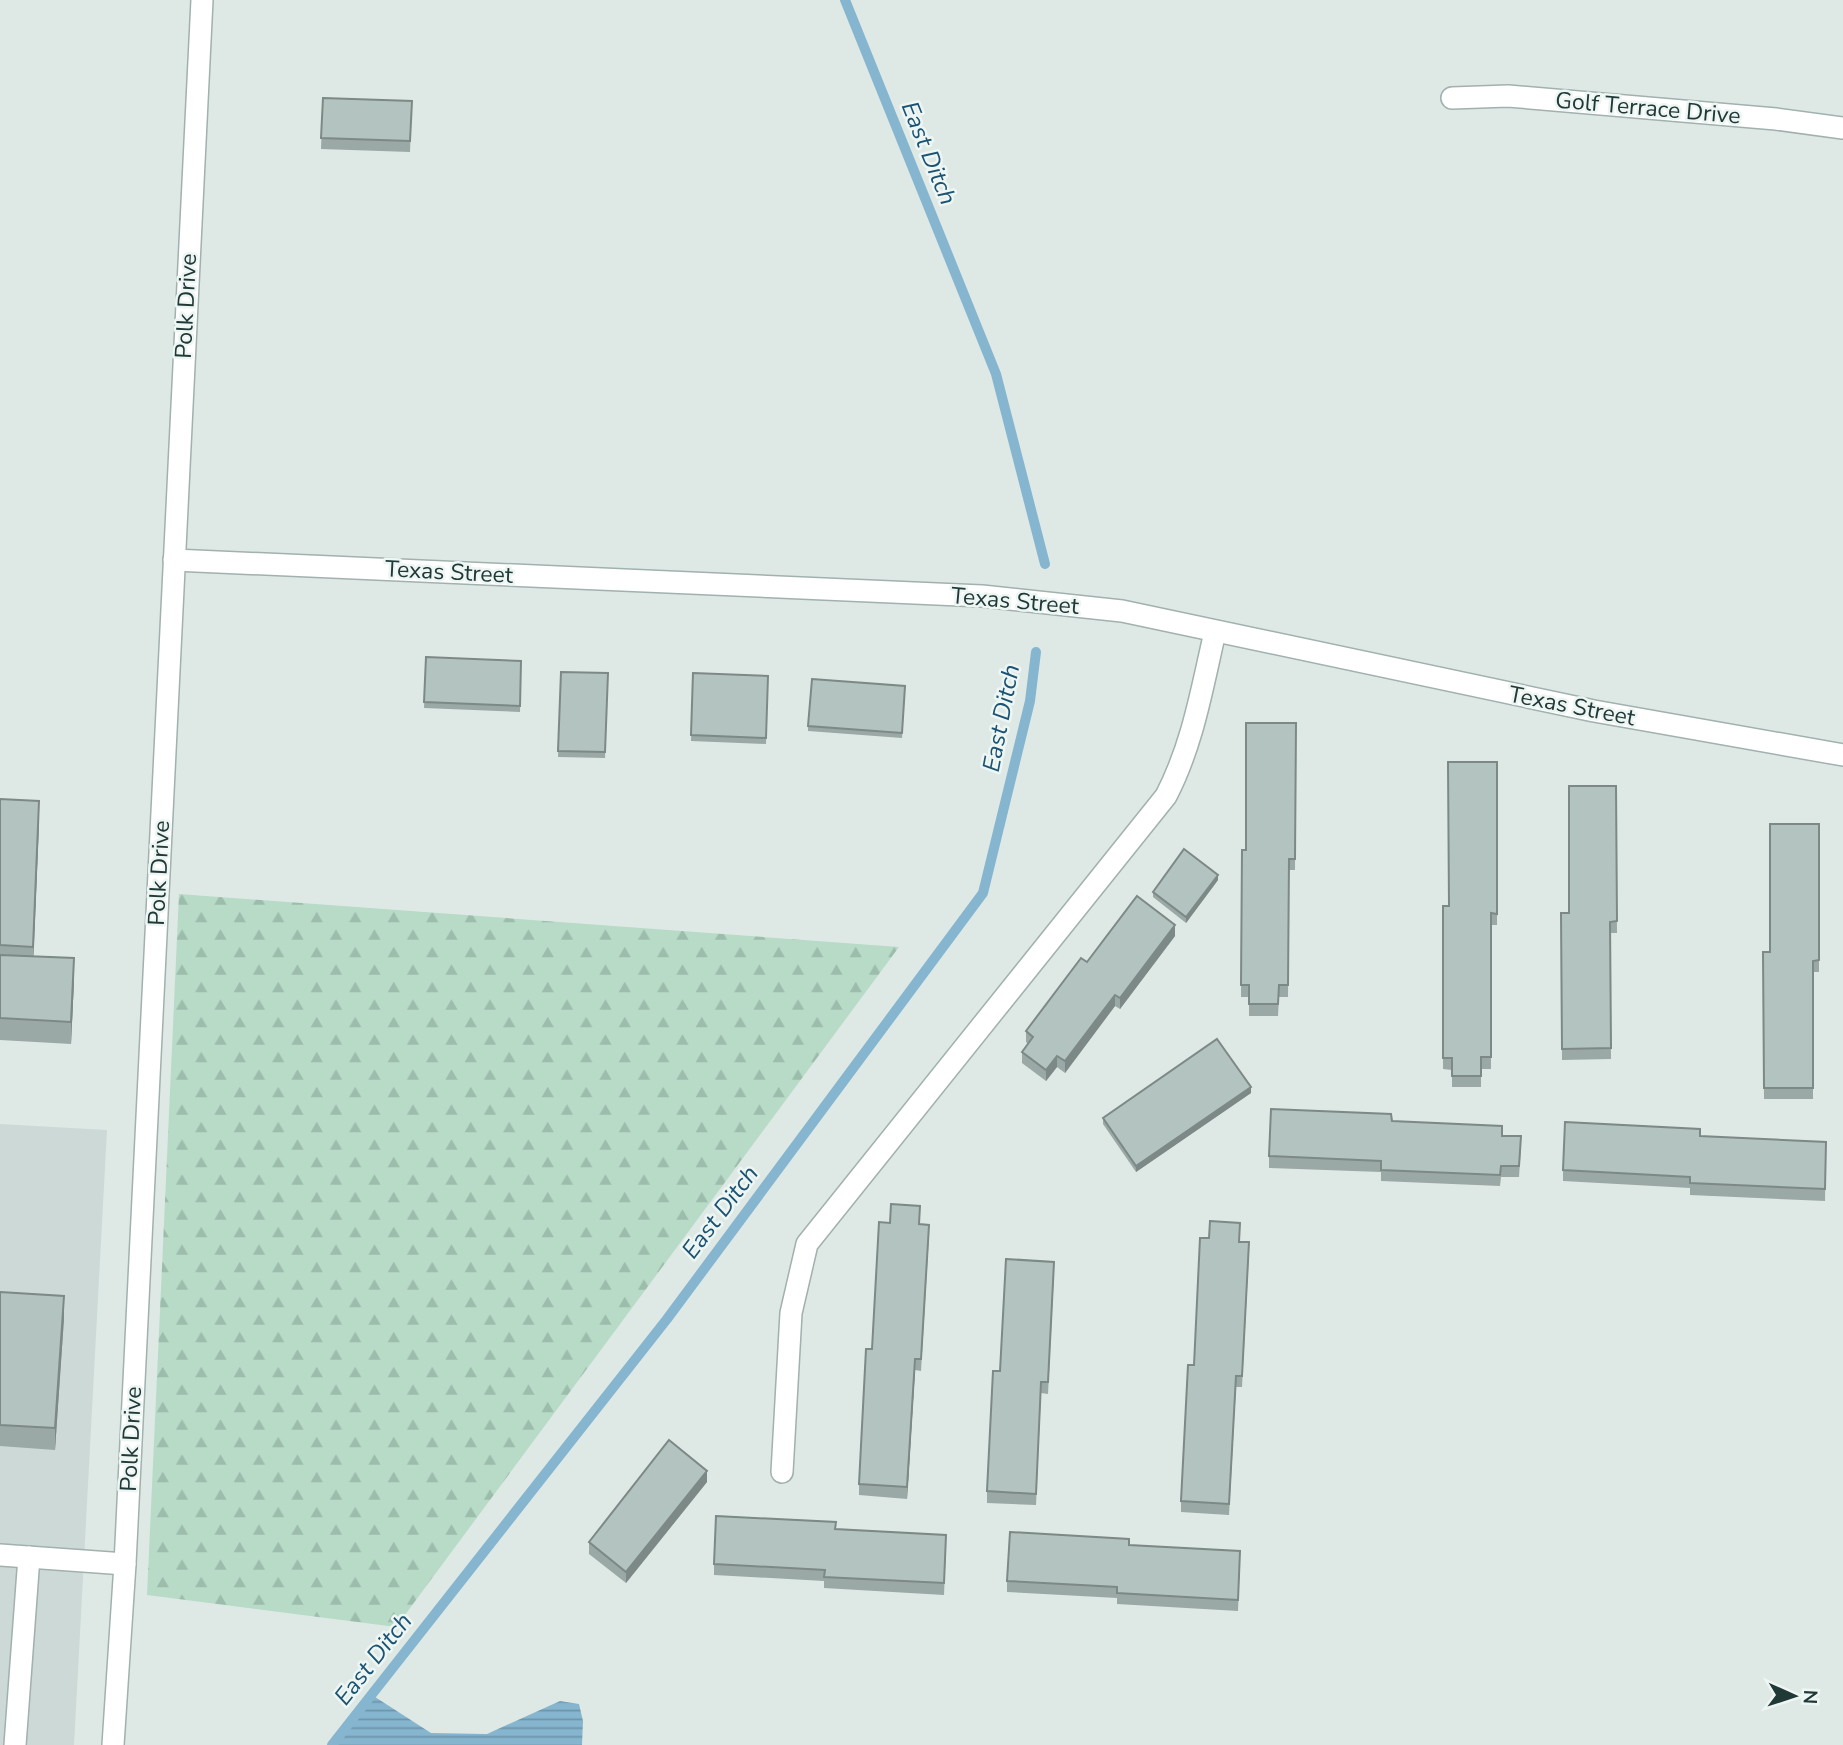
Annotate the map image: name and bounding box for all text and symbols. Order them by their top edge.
street label: Golf Terrace Drive [1554,84,1742,132]
water label: East Ditch [894,97,964,209]
street label: Polk Drive [168,252,204,360]
street label: Texas Street [384,553,515,591]
street label: Texas Street [950,580,1081,622]
water label: East Ditch [975,661,1027,775]
street label: Texas Street [1506,679,1639,734]
street label: Polk Drive [141,819,177,927]
water label: East Ditch [674,1159,766,1265]
street label: Polk Drive [113,1385,149,1493]
water label: East Ditch [327,1606,419,1712]
north arrow [1759,1661,1829,1731]
text: N [1797,1689,1823,1705]

